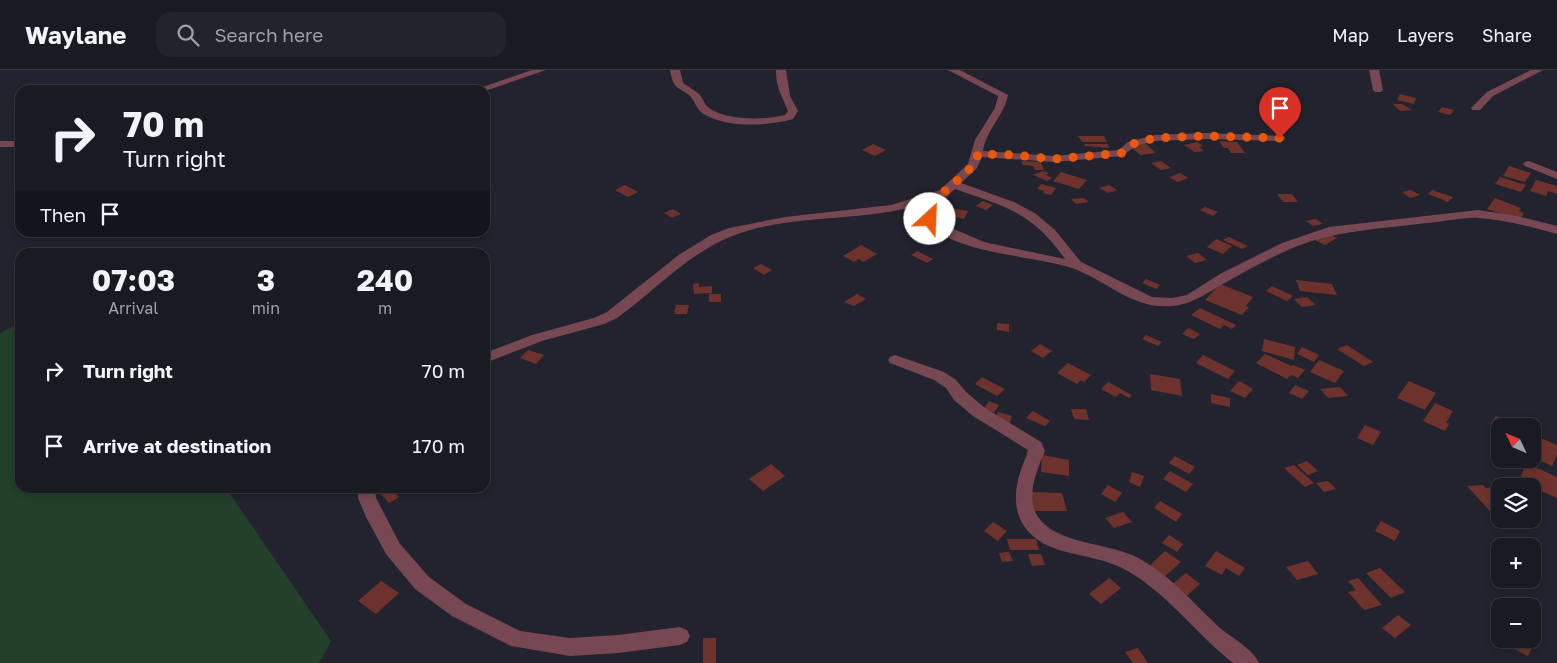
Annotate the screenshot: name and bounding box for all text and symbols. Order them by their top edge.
search box [156,12,506,57]
text: Waylane [25,20,126,49]
icon: search [174,21,202,49]
text: Search here [214,23,323,46]
text: Map [1332,24,1369,46]
text: Layers [1397,24,1454,46]
text: Share [1482,24,1532,46]
pin [1259,87,1301,138]
icon: arrive [1266,94,1294,122]
text: 70 m [123,103,204,145]
icon: right [40,105,105,170]
text: Turn right [123,145,226,172]
position arrow [903,192,955,244]
icon: arrive [96,200,124,228]
text: Then [40,203,86,226]
text: 07:03 [92,262,175,298]
text: 3 [257,262,275,298]
text: 240 [357,262,413,298]
text: Arrival [108,298,158,318]
text: min [252,298,280,318]
text: m [378,298,392,318]
icon: right [40,357,68,385]
text: Turn right [83,359,173,382]
text: 70 m [422,359,465,382]
north arrow [1491,418,1541,468]
map controls [1491,418,1541,648]
icon: arrive [40,432,68,460]
text: Arrive at destination [83,434,271,457]
text: 170 m [412,434,465,457]
button: layers [1491,478,1541,528]
button: + [1491,538,1541,588]
button: − [1491,598,1541,648]

